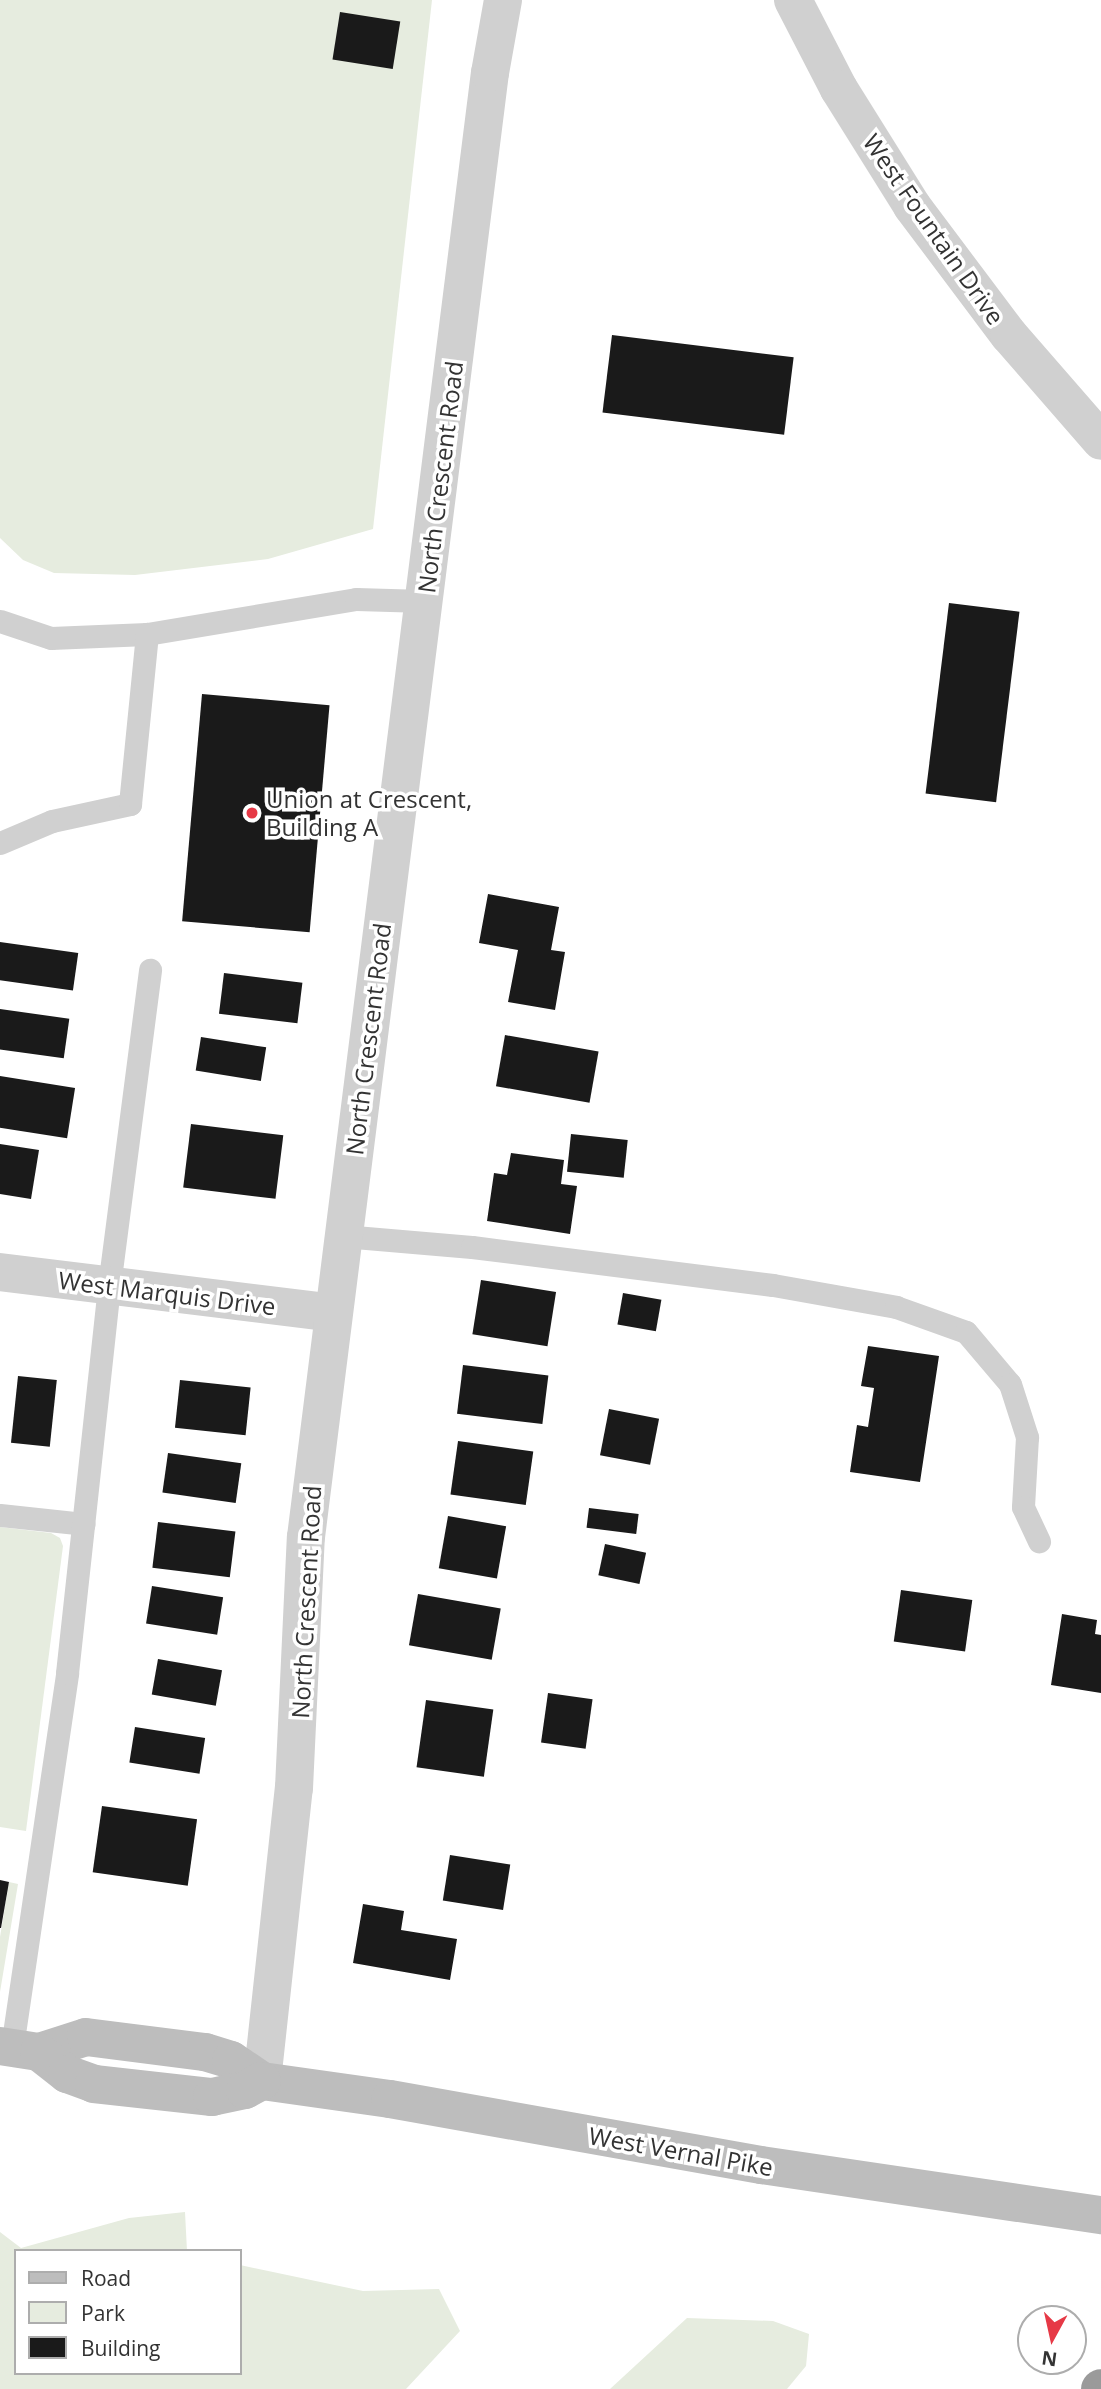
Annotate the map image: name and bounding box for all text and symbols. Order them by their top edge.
street label: West Fountain Drive [857,128,1011,330]
street label: North Crescent Road [411,359,469,595]
place label: Union at Crescent, Building A [266,785,472,841]
marker: Union at Crescent, Building A [244,805,260,821]
street label: North Crescent Road [339,921,397,1157]
street label: West Marquis Drive [57,1265,277,1321]
street label: North Crescent Road [286,1485,326,1719]
street label: West Vernal Pike [587,2121,775,2181]
legend [14,2249,242,2375]
text: Road [81,2264,131,2292]
text: Park [81,2299,125,2327]
north arrow [1017,2305,1087,2375]
text: Building [81,2334,160,2362]
text: N [1040,2345,1059,2373]

